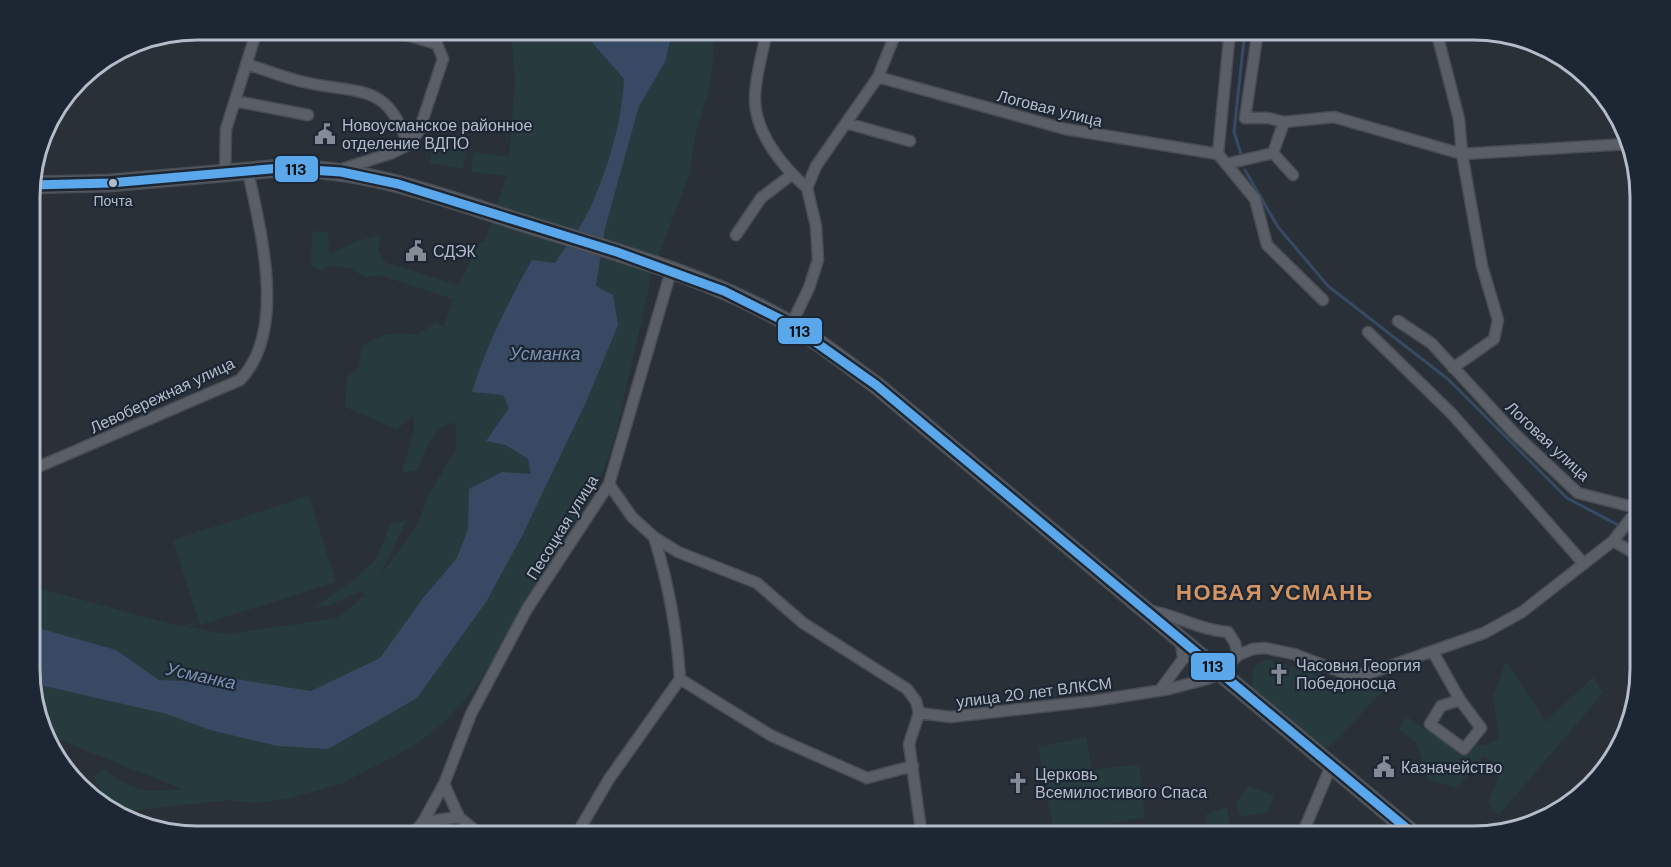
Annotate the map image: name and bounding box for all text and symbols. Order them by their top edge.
street label: Логовая улица [995,85,1105,132]
place label: Новоусманское районное отделение ВДПО [342,115,532,154]
public building icon: Новоусманское районное отделение ВДПО [313,122,337,146]
line badge: 113 [274,155,319,183]
text: 113 [285,159,307,180]
marker: Почта [107,177,119,189]
place label: Почта [94,192,133,210]
public building icon: СДЭК [404,239,428,263]
place label: СДЭК [433,241,477,262]
line badge: 113 [777,317,823,345]
text: 113 [789,321,811,342]
water label: Усманка [509,342,580,366]
street label: Левобережная улица [86,353,238,438]
street label: Логовая улица [1501,397,1594,486]
street label: Песоцкая улица [522,471,603,584]
district label: НОВАЯ УСМАНЬ [1176,578,1374,607]
line badge: 113 [1190,652,1236,681]
place label: Часовня Георгия Победоносца [1296,655,1421,694]
text: 113 [1202,656,1224,677]
water label: Усманка [163,657,238,695]
church icon: Часовня Георгия Победоносца [1267,662,1291,686]
street label: улица 20 лет ВЛКСМ [955,673,1113,712]
public building icon: Казначейство [1372,755,1396,779]
place label: Казначейство [1401,757,1503,778]
place label: Церковь Всемилостивого Спаса [1035,764,1207,803]
church icon: Церковь Всемилостивого Спаса [1006,771,1030,795]

